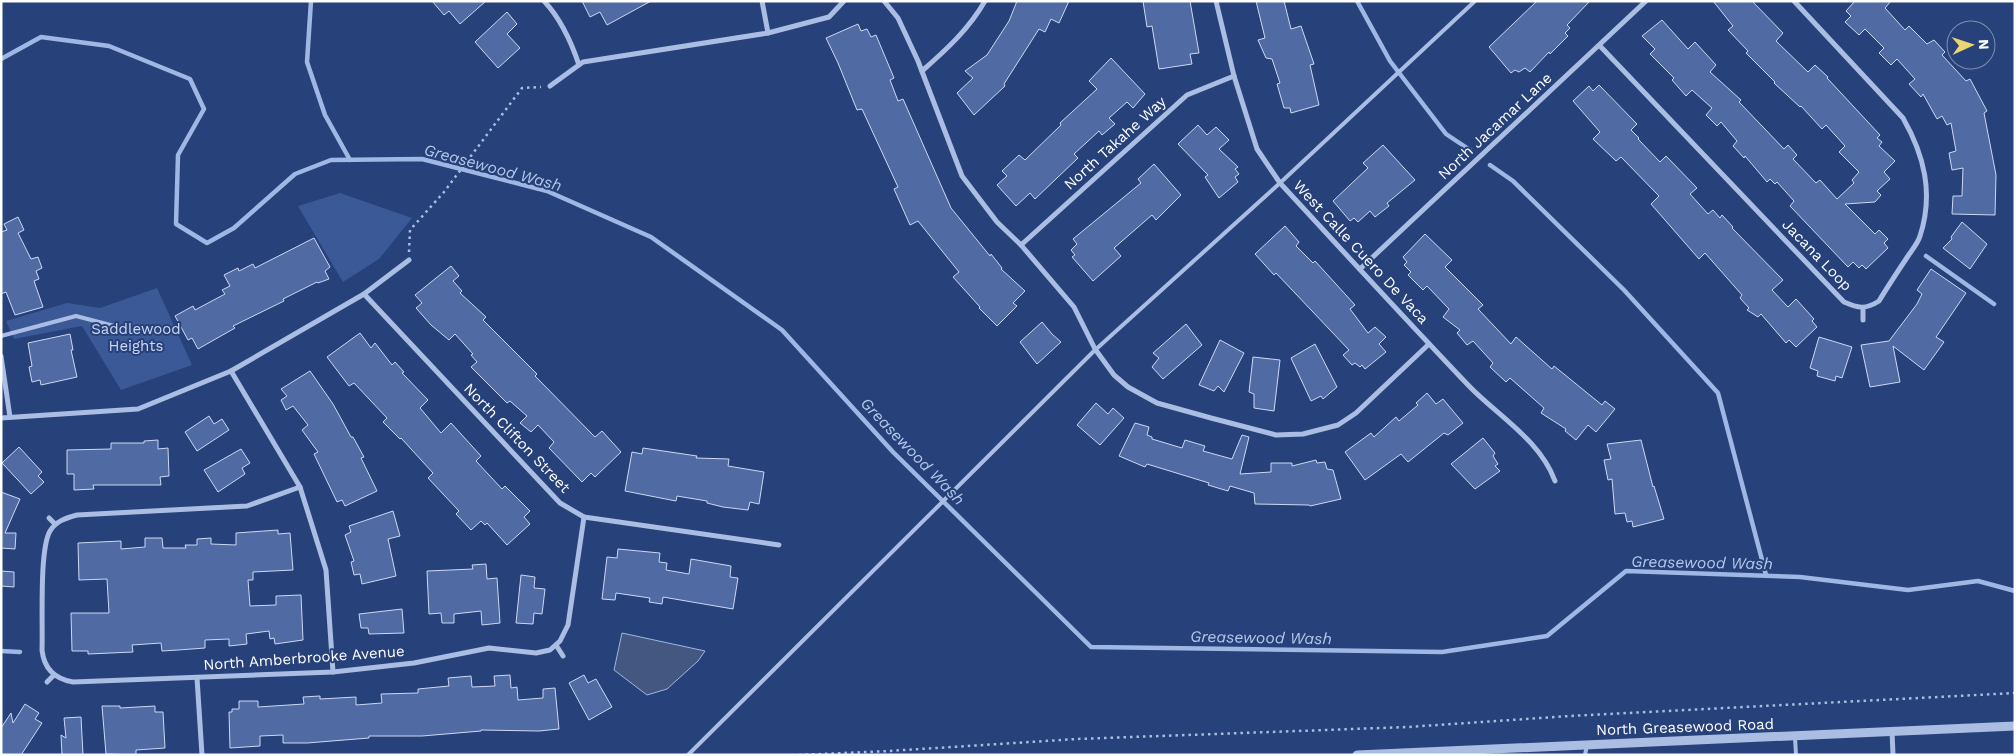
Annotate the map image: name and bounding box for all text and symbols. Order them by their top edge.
north arrow [1946,20,1996,70]
text: N [1976,39,1992,50]
street label: North Jacamar Lane [1435,69,1555,183]
street label: North Takahe Way [1060,92,1170,194]
water label: Greasewood Wash [422,140,564,195]
street label: West Calle Cuero De Vaca [1290,176,1433,328]
street label: Jacana Loop [1778,216,1856,294]
park label: Saddlewood Heights [91,320,181,355]
street label: North Clifton Street [460,380,574,497]
water label: Greasewood Wash [857,394,969,509]
water label: Greasewood Wash [1631,552,1773,573]
water label: Greasewood Wash [1190,627,1332,648]
street label: North Amberbrooke Avenue [203,642,405,674]
street label: North Greasewood Road [1596,715,1774,739]

